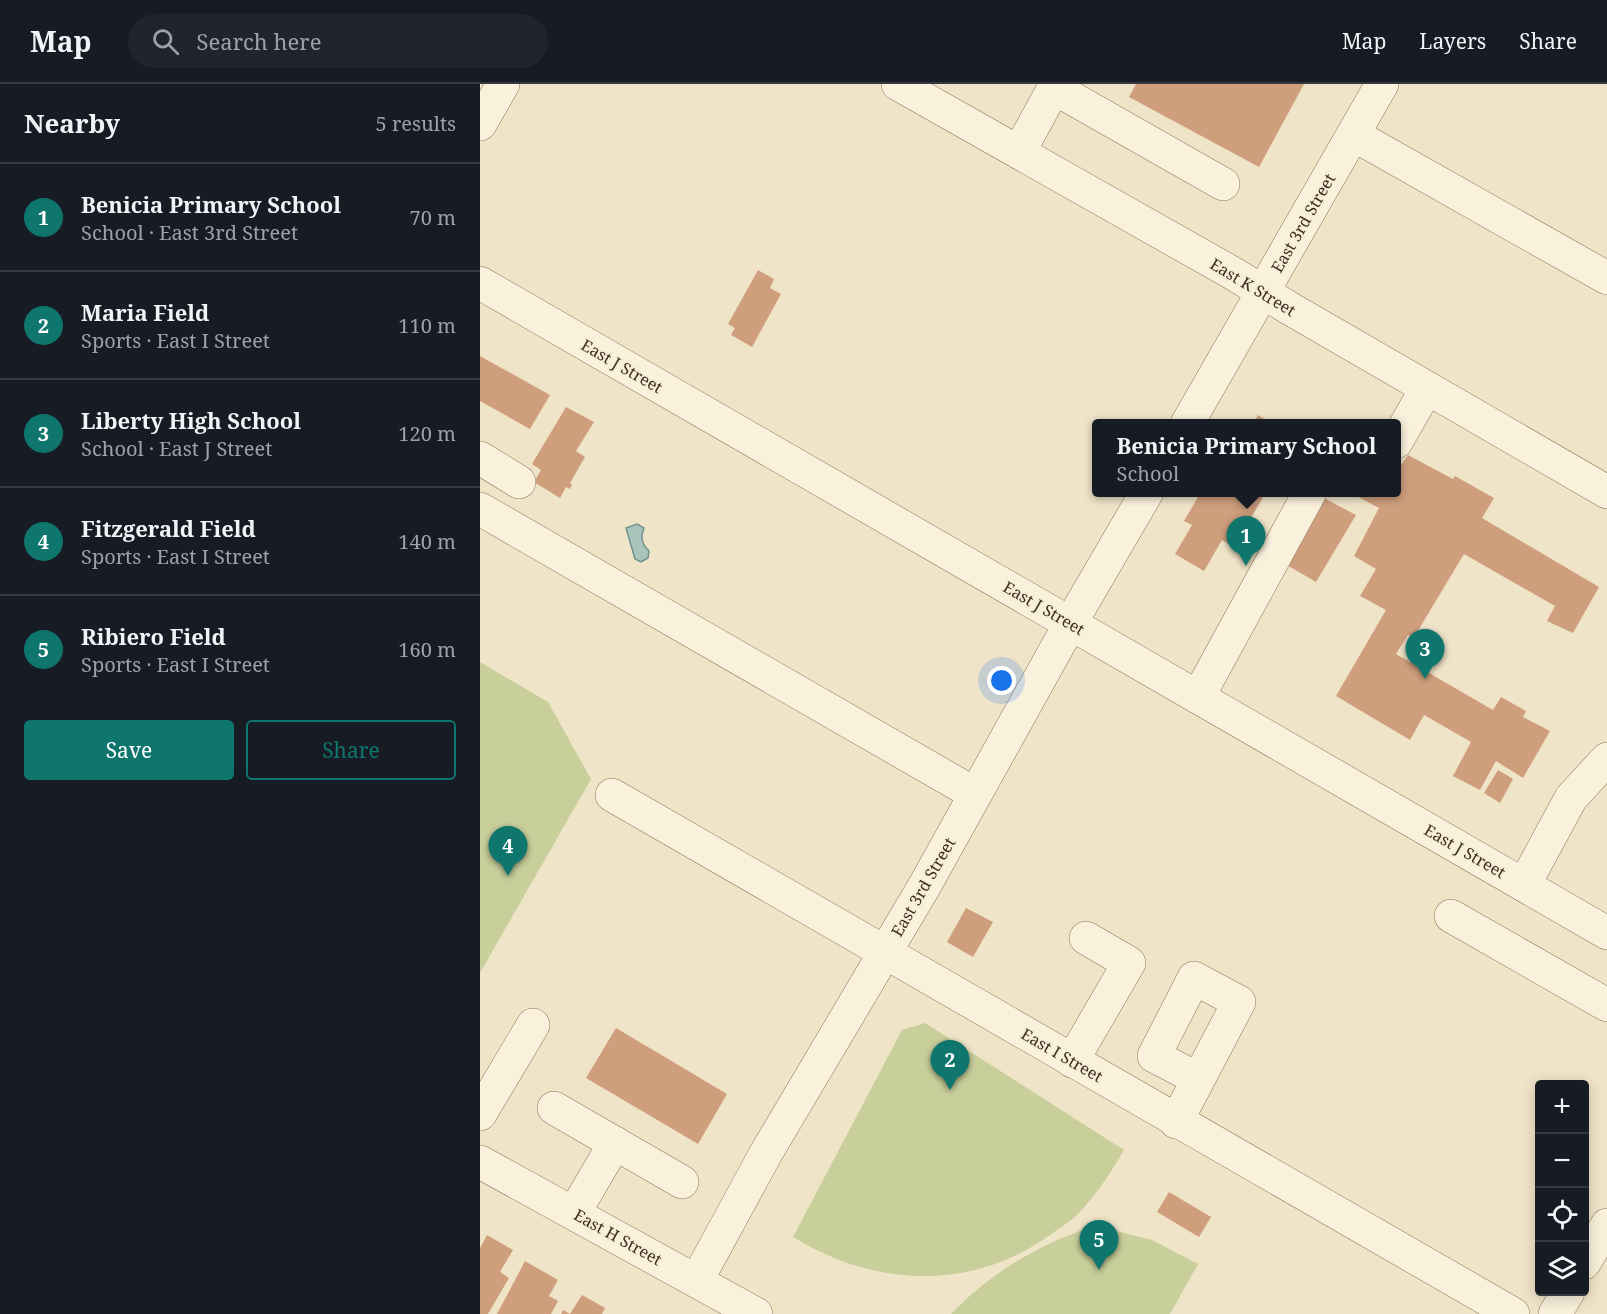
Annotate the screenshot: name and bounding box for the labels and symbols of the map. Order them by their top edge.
street label: East 3rd Street [1266,169,1340,277]
street label: East K Street [1206,253,1300,321]
street label: East J Street [577,334,667,398]
pin: 1 [1226,516,1266,566]
street label: East J Street [999,576,1089,640]
pin: 3 [1406,630,1444,679]
your location [987,666,1016,695]
street label: East J Street [1420,819,1510,883]
pin: 4 [489,826,528,876]
street label: East 3rd Street [886,833,960,941]
street label: East I Street [1017,1023,1107,1087]
pin: 2 [930,1040,970,1090]
street label: East H Street [570,1204,666,1270]
pin: 5 [1080,1220,1118,1270]

